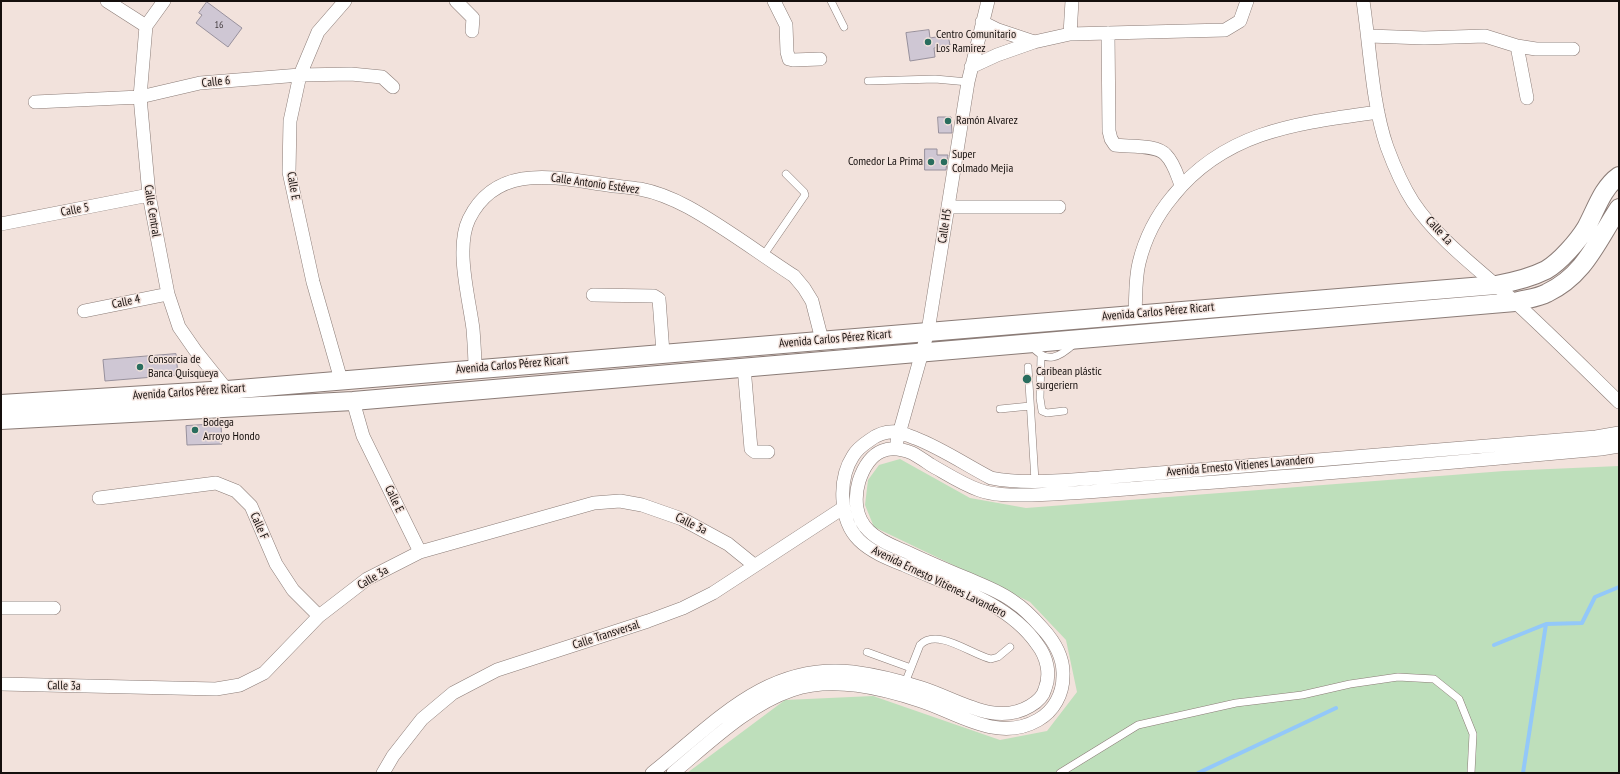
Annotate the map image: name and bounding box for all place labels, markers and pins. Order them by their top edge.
place label: Centro Comunitario Los Ramirez [936,28,1016,56]
marker: Centro Comunitario Los Ramirez [923,37,933,47]
place label: Ramón Alvarez [956,114,1018,128]
marker: Ramón Alvarez [943,116,953,126]
place label: Super Colmado Mejia [952,148,1013,176]
place label: Comedor La Prima [848,155,923,169]
marker: Comedor La Prima [926,157,936,167]
marker: Super Colmado Mejia [939,157,949,167]
place label: Consorcia de Banca Quisqueya [148,353,218,381]
marker: Consorcia de Banca Quisqueya [135,362,145,372]
place label: Caribean plástic surgeriern [1036,365,1102,393]
marker: Caribean plástic surgeriern [1021,373,1033,385]
place label: Bodega Arroyo Hondo [203,416,260,444]
marker: Bodega Arroyo Hondo [190,425,200,435]

